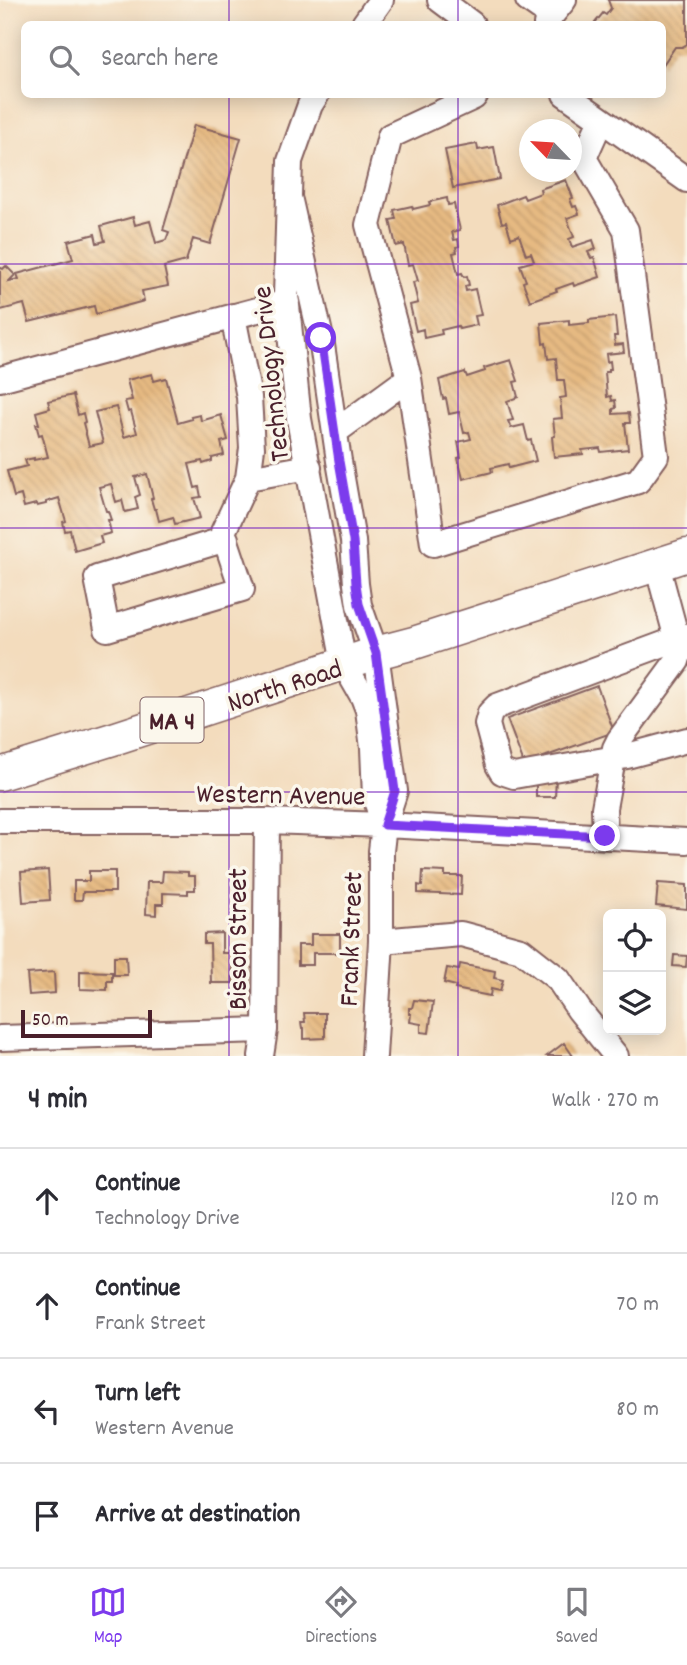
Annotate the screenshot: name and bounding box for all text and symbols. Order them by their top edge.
search box [21,21,666,98]
icon: search [45,41,83,79]
text: Search here [101,41,219,78]
north arrow [519,119,582,182]
street label: Technology Drive [245,284,303,463]
route start [305,322,336,353]
street label: North Road [223,651,348,726]
road number: MA 4 [140,698,204,742]
street label: Western Avenue [196,777,366,819]
route end [589,820,620,851]
street label: Bisson Street [221,868,261,1010]
street label: Frank Street [332,871,376,1007]
map controls [603,909,666,1035]
button: locate [603,909,666,972]
button: layers [603,972,666,1035]
scale bar [21,1007,152,1039]
text: 50 m [32,1008,69,1035]
text: 4 min [28,1080,87,1123]
text: Walk · 270 m [552,1085,659,1118]
text: Continue [95,1166,180,1203]
icon: ahead [28,1182,66,1220]
text: 120 m [610,1184,659,1217]
text: Technology Drive [95,1203,240,1236]
text: Continue [95,1271,180,1308]
icon: ahead [28,1287,66,1325]
text: 70 m [617,1289,659,1322]
text: Frank Street [95,1308,206,1341]
text: Turn left [95,1376,181,1413]
icon: left [28,1392,66,1430]
text: 80 m [616,1394,659,1427]
text: Western Avenue [95,1413,234,1446]
icon: arrive [28,1497,66,1535]
text: Arrive at destination [95,1497,300,1534]
tab: Map [89,1583,127,1652]
tab: Directions [305,1583,377,1652]
tab: Saved [555,1583,598,1652]

